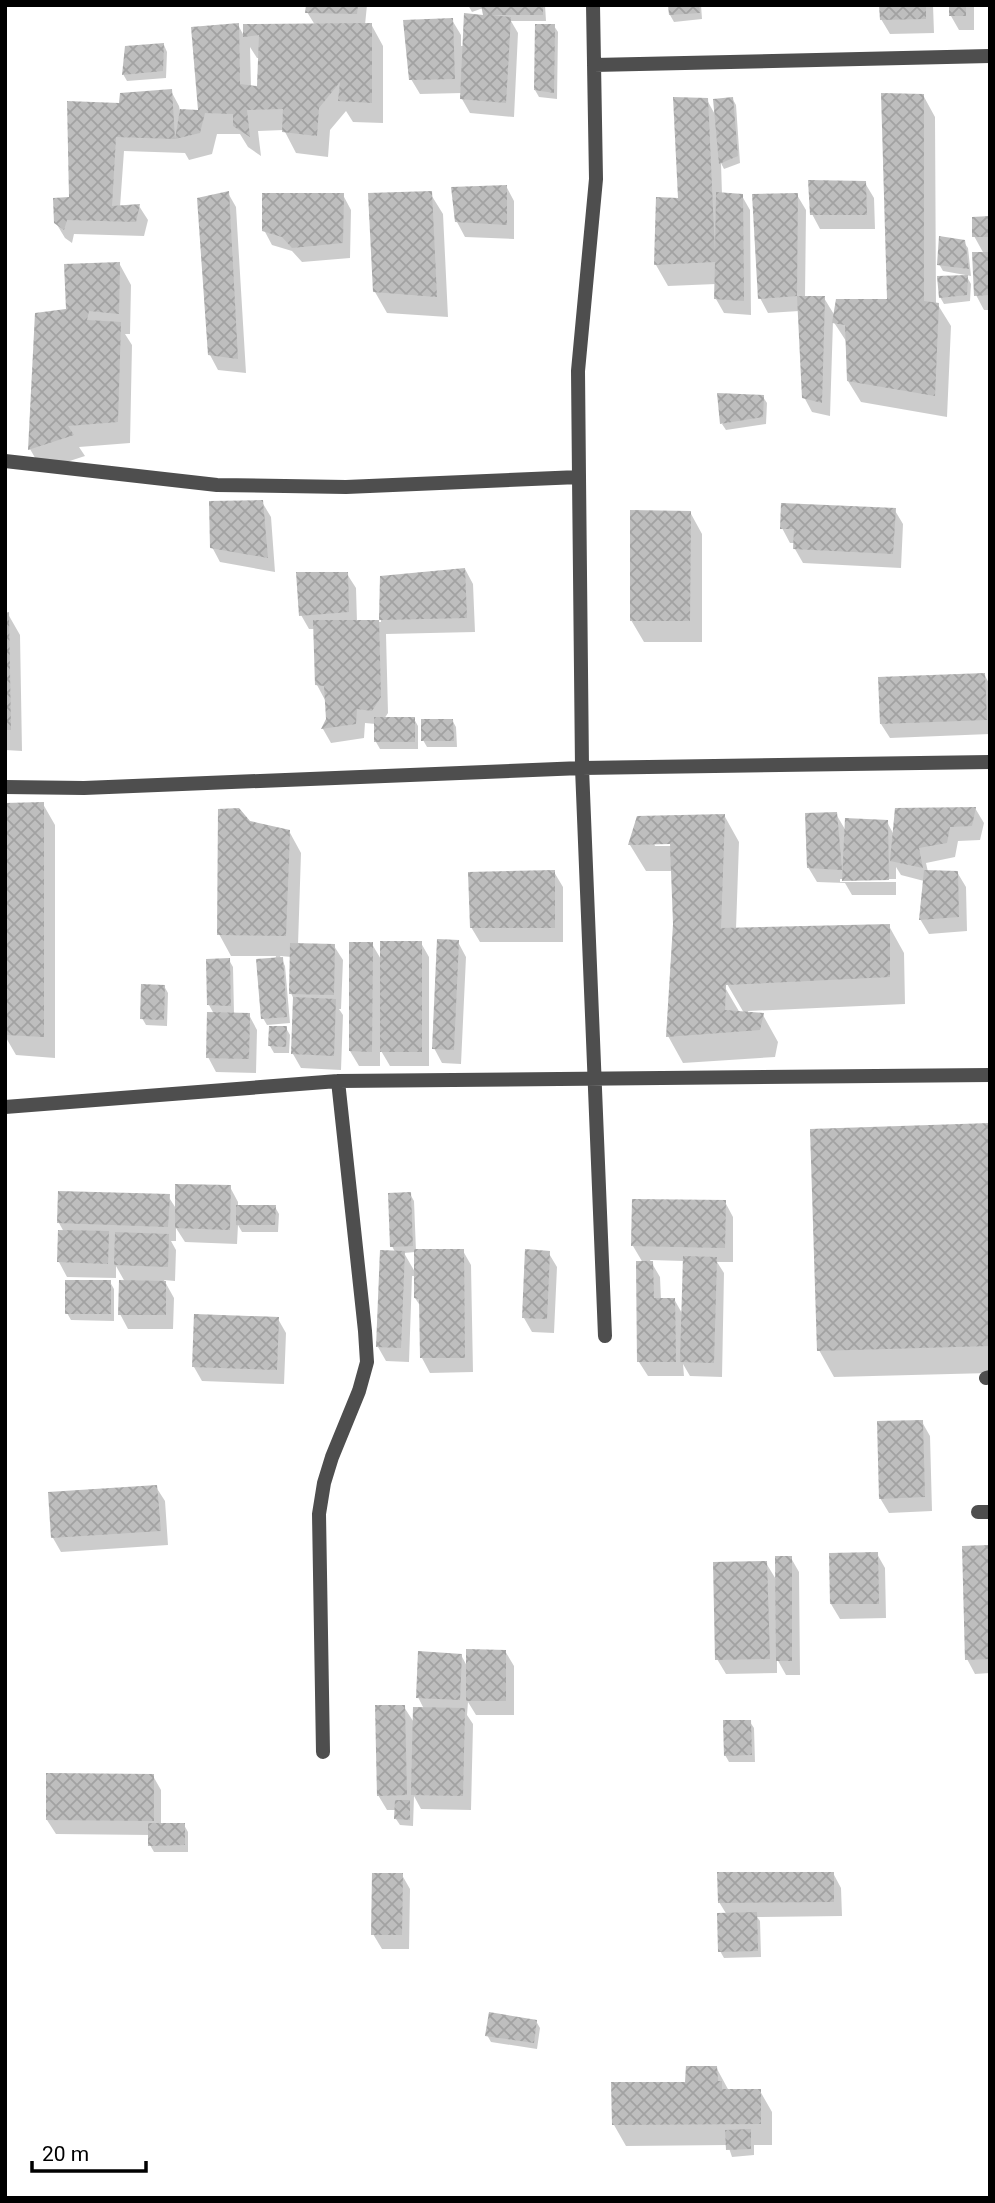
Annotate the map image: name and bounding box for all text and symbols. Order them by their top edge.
scale bar [32,2130,145,2174]
text: 20 m [42,2142,89,2166]

